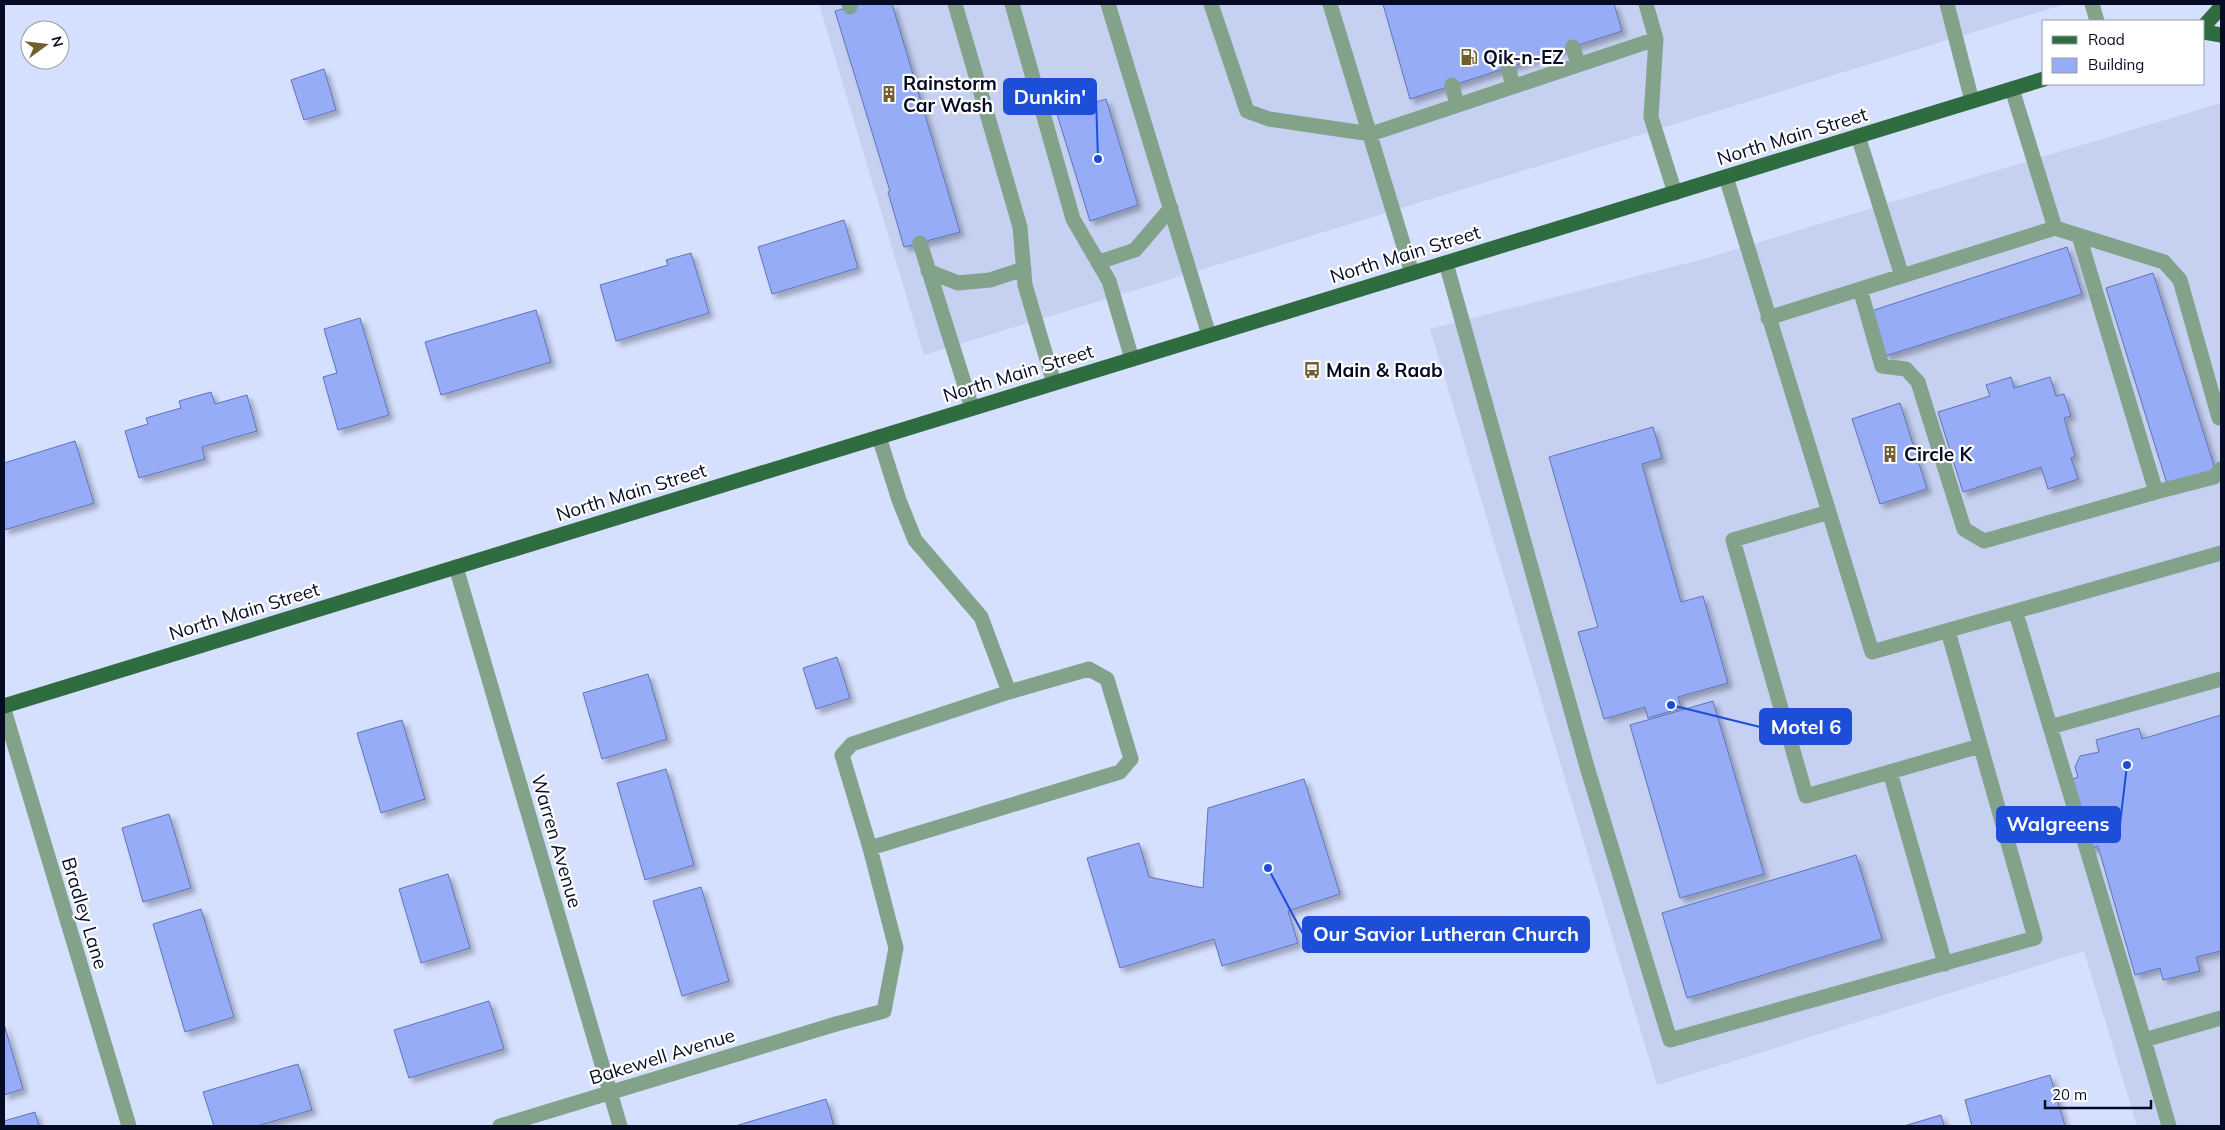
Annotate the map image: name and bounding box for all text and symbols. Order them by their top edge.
north arrow [20,20,70,70]
legend [2042,20,2205,85]
text: Road [2088,30,2125,49]
text: N [47,34,68,49]
place label: Qik-n-EZ [1483,45,1564,69]
fuel station icon: Qik-n-EZ [1459,47,1479,67]
text: Building [2088,55,2144,74]
place label: Rainstorm Car Wash [903,71,997,117]
callout: Dunkin' [1004,79,1096,114]
building icon: Rainstorm Car Wash [879,84,899,104]
text: Dunkin' [1014,84,1086,109]
street label: North Main Street [1714,102,1870,170]
street label: North Main Street [1327,220,1483,288]
street label: North Main Street [940,339,1096,407]
place label: Main & Raab [1326,358,1443,382]
bus stop icon: Main & Raab [1302,360,1322,380]
place label: Circle K [1904,442,1973,466]
building icon: Circle K [1880,444,1900,464]
street label: North Main Street [553,458,709,526]
street label: North Main Street [166,577,322,645]
callout: Motel 6 [1760,709,1851,744]
text: Motel 6 [1771,714,1841,739]
street label: Warren Avenue [526,771,588,911]
callout: Walgreens [1997,807,2120,842]
text: Walgreens [2007,811,2109,836]
street label: Bradley Lane [57,854,113,972]
callout: Our Savior Lutheran Church [1303,917,1589,952]
text: Our Savior Lutheran Church [1313,921,1579,946]
street label: Bakewell Avenue [586,1022,738,1090]
scale bar [2045,1078,2151,1110]
text: 20 m [2052,1085,2087,1104]

